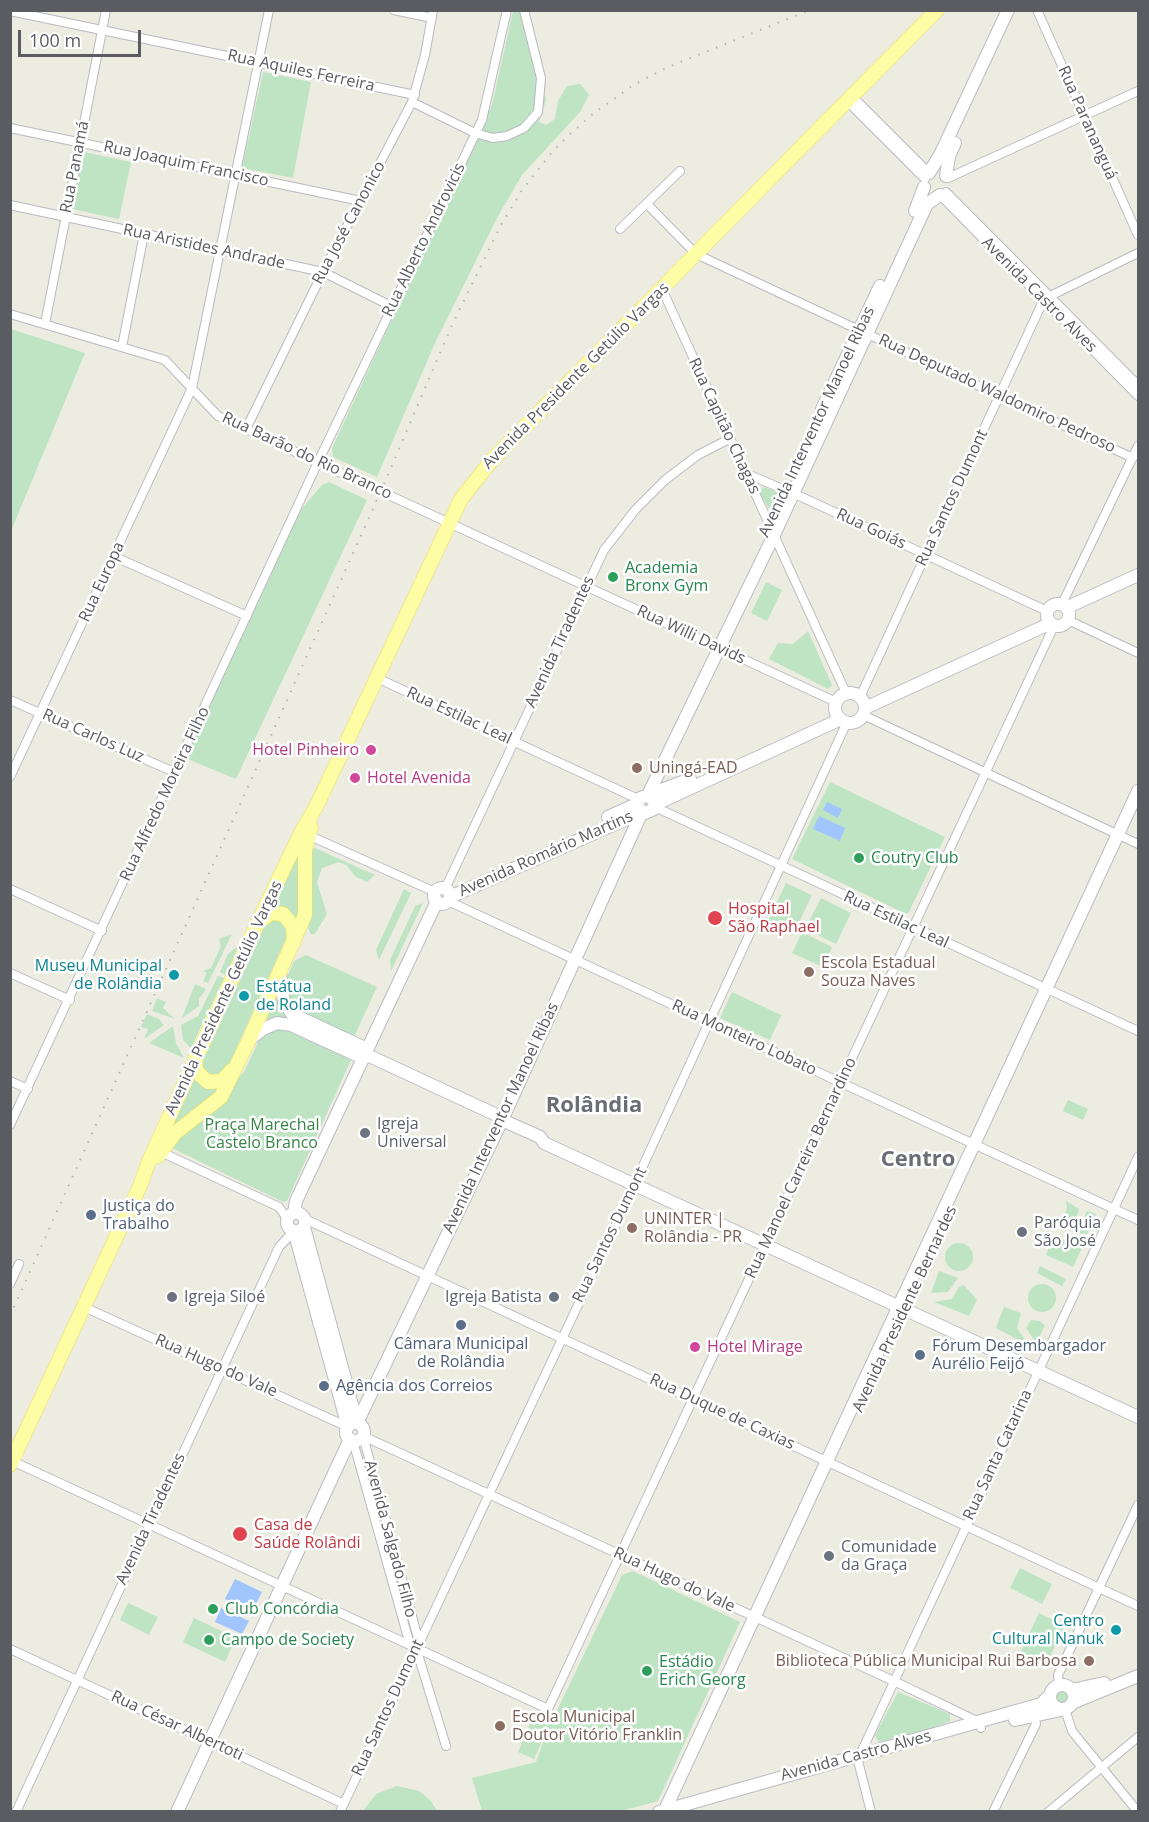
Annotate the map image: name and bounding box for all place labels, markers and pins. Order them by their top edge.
place label: Academia Bronx Gym [625,558,708,596]
marker: Academia Bronx Gym [606,570,620,584]
place label: Hotel Pinheiro [252,740,359,760]
marker: Hotel Pinheiro [364,743,378,757]
place label: Uningá-EAD [649,758,738,778]
marker: Uningá-EAD [630,761,644,775]
place label: Hotel Avenida [367,768,471,788]
marker: Hotel Avenida [348,771,362,785]
place label: Coutry Club [871,848,959,868]
marker: Coutry Club [852,851,866,865]
place label: Hospital São Raphael [728,899,820,937]
marker: Hospital São Raphael [706,909,724,927]
place label: Escola Estadual Souza Naves [821,953,936,991]
place label: Museu Municipal de Rolândia [35,956,162,994]
marker: Escola Estadual Souza Naves [802,965,816,979]
marker: Museu Municipal de Rolândia [167,968,181,982]
place label: Estátua de Roland [256,977,331,1015]
marker: Estátua de Roland [237,989,251,1003]
place label: Igreja Universal [377,1114,447,1152]
marker: Igreja Universal [358,1126,372,1140]
place label: Justiça do Trabalho [103,1196,175,1234]
marker: Justiça do Trabalho [84,1208,98,1222]
place label: UNINTER | Rolândia - PR [644,1209,742,1247]
place label: Paróquia São José [1034,1213,1101,1251]
marker: UNINTER | Rolândia - PR [625,1221,639,1235]
marker: Paróquia São José [1015,1225,1029,1239]
place label: Igreja Siloé [184,1287,265,1307]
place label: Igreja Batista [445,1287,542,1307]
marker: Igreja Siloé [165,1290,179,1304]
marker: Igreja Batista [547,1290,561,1304]
marker: Câmara Municipal de Rolândia [454,1318,468,1332]
place label: Câmara Municipal de Rolândia [394,1334,528,1372]
place label: Fórum Desembargador Aurélio Feijó [932,1336,1106,1374]
place label: Hotel Mirage [707,1337,803,1357]
marker: Hotel Mirage [688,1340,702,1354]
marker: Fórum Desembargador Aurélio Feijó [913,1348,927,1362]
place label: Agência dos Correios [336,1376,493,1396]
marker: Agência dos Correios [317,1379,331,1393]
place label: Casa de Saúde Rolândi [254,1515,360,1553]
marker: Casa de Saúde Rolândi [231,1525,249,1543]
place label: Comunidade da Graça [841,1537,937,1575]
marker: Comunidade da Graça [822,1549,836,1563]
place label: Club Concórdia [225,1599,339,1619]
marker: Club Concórdia [206,1602,220,1616]
place label: Centro Cultural Nanuk [992,1611,1104,1649]
marker: Centro Cultural Nanuk [1109,1623,1123,1637]
place label: Campo de Society [221,1630,354,1650]
marker: Campo de Society [202,1633,216,1647]
place label: Biblioteca Pública Municipal Rui Barbosa [776,1651,1077,1671]
place label: Estádio Erich Georg [659,1652,746,1690]
marker: Biblioteca Pública Municipal Rui Barbosa [1082,1654,1096,1668]
marker: Estádio Erich Georg [640,1664,654,1678]
place label: Escola Municipal Doutor Vitório Franklin [512,1707,682,1745]
marker: Escola Municipal Doutor Vitório Franklin [493,1719,507,1733]

